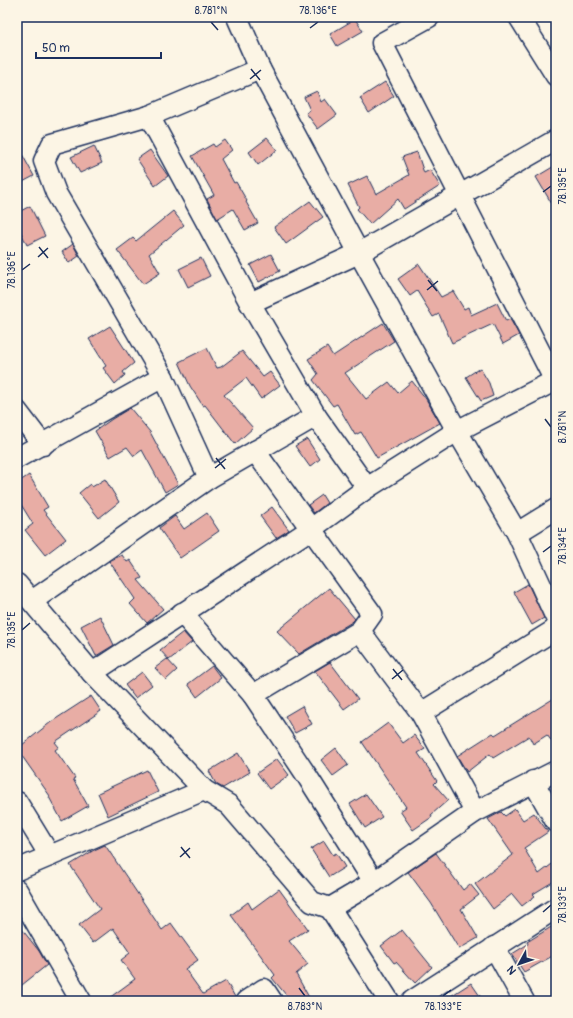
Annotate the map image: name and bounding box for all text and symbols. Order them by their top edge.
text: 8.781°N [195,5,228,17]
text: 78.136°E [299,5,337,17]
scale bar [36,34,161,60]
text: 50 m [42,41,70,56]
text: 78.135°E [557,167,569,205]
text: 78.136°E [6,251,18,289]
text: 8.781°N [557,410,569,443]
text: 78.134°E [557,527,569,565]
text: 78.135°E [6,611,18,649]
text: 78.133°E [557,886,569,924]
north arrow [499,944,539,984]
text: N [504,963,519,977]
text: 8.783°N [288,1001,322,1013]
text: 78.133°E [424,1001,462,1013]

